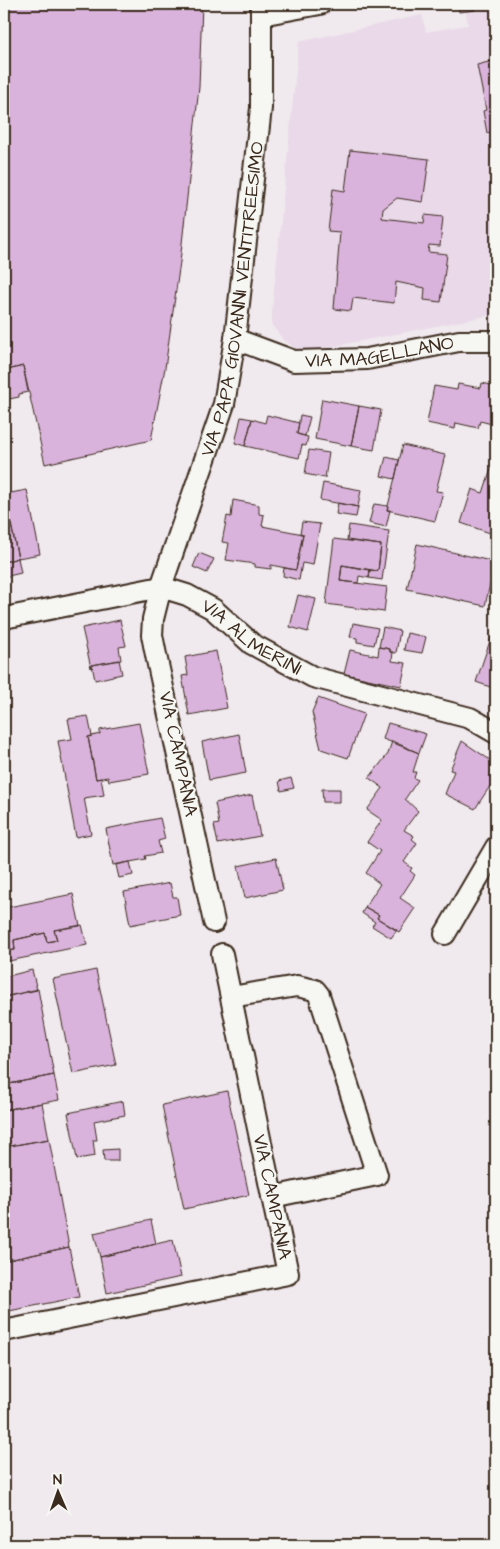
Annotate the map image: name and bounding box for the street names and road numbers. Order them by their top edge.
street label: VIA PAPA GIOVANNI VENTITREESIMO [193,140,271,460]
street label: VIA MAGELLANO [305,329,456,374]
street label: VIA ALMERINI [197,592,307,682]
street label: VIA CAMPANIA [152,689,204,819]
street label: VIA CAMPANIA [246,1132,298,1262]

